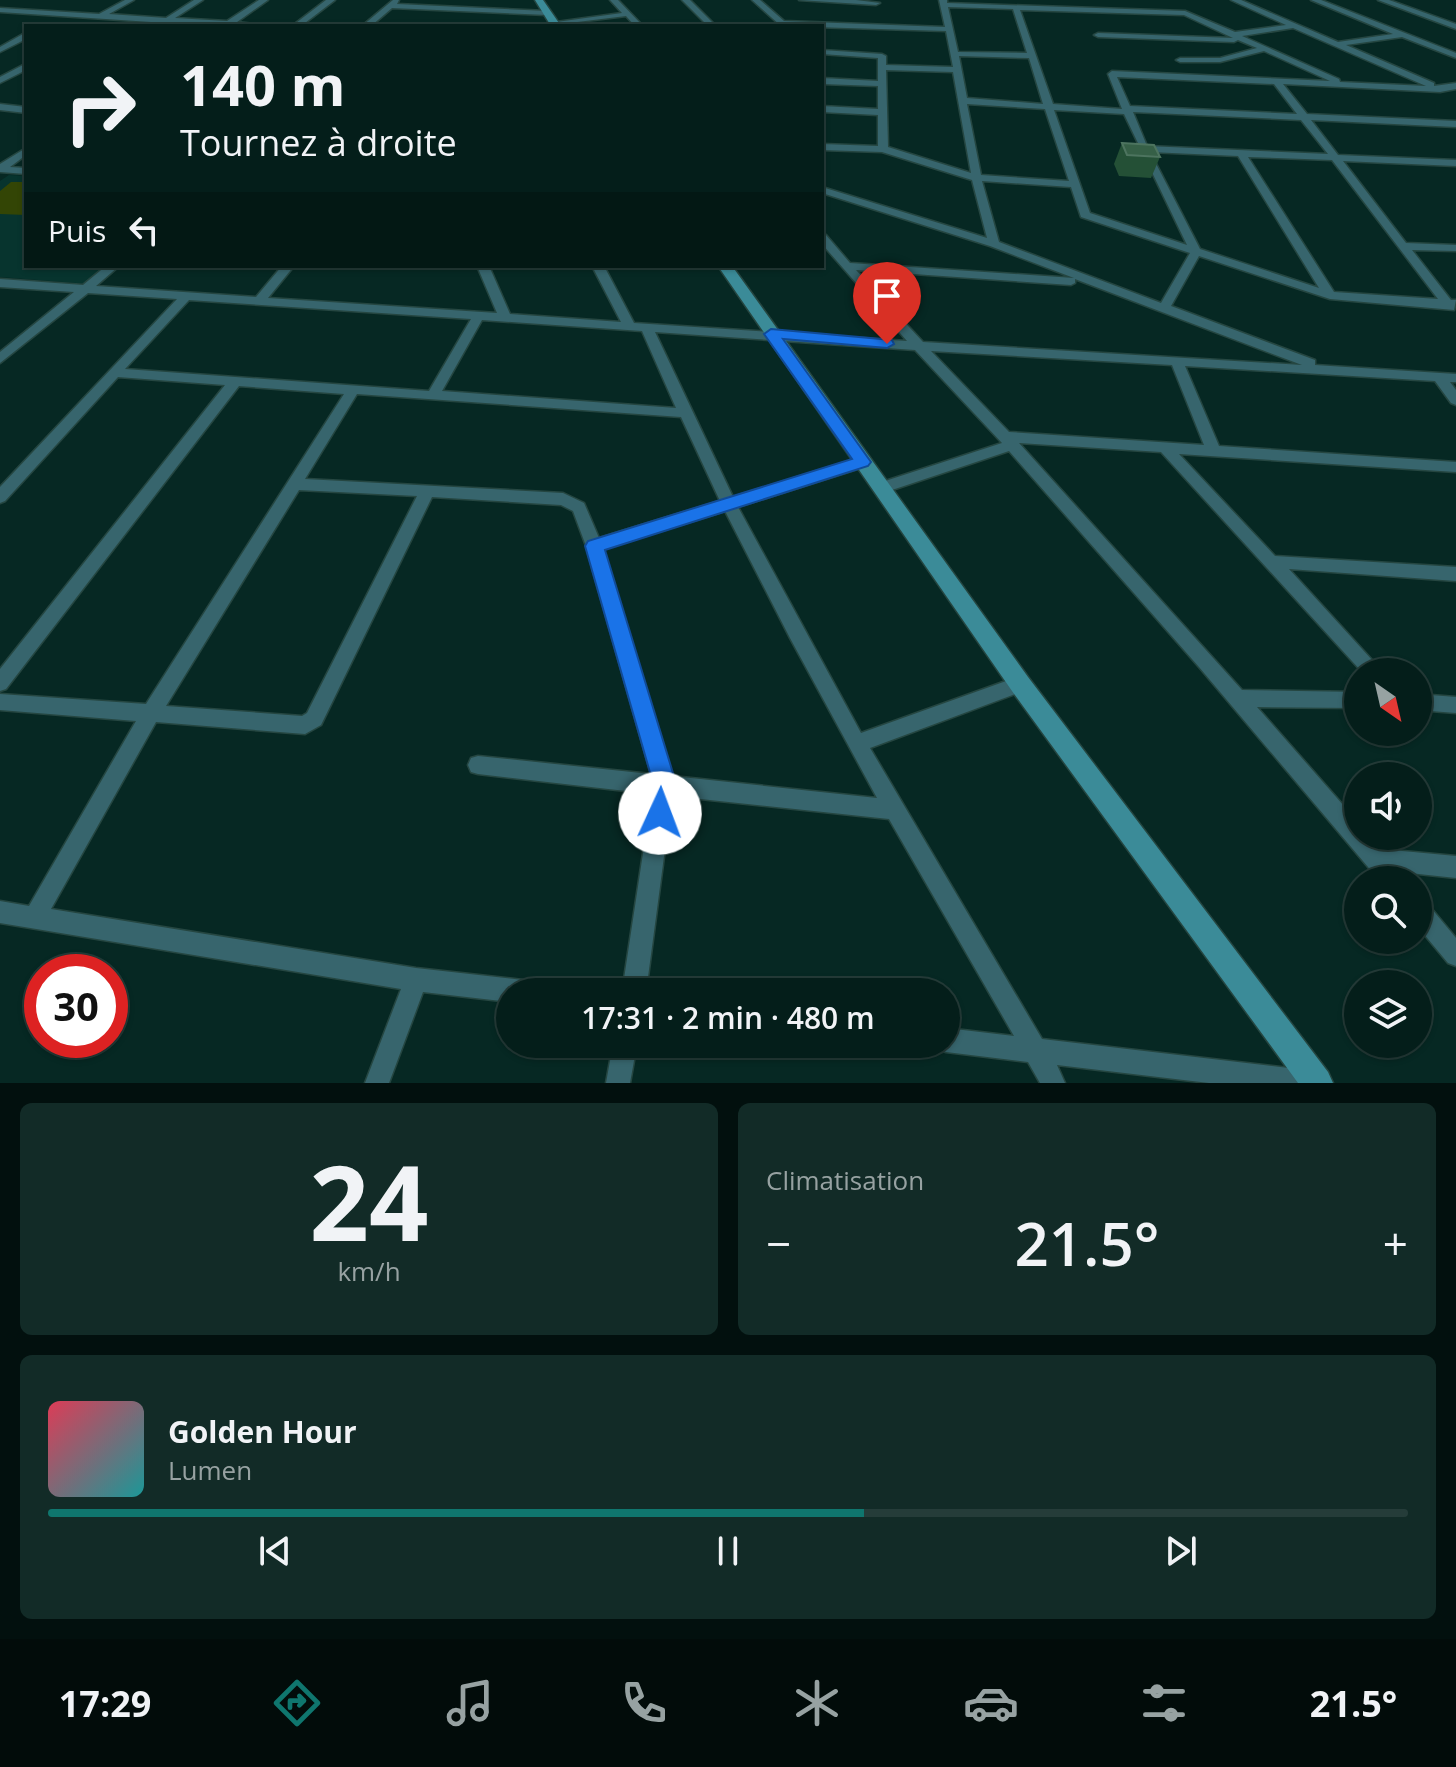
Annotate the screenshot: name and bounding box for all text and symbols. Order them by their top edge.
text: 140 m [180,46,346,122]
icon: right [48,56,152,160]
text: Tournez à droite [180,118,457,167]
icon: left [122,208,166,252]
text: Puis [48,210,106,251]
pin [853,262,921,344]
icon: arrive [865,274,909,318]
north arrow [1344,658,1432,746]
map controls [1344,658,1432,1058]
button: sound [1344,762,1432,850]
position arrow [618,771,702,855]
button: search [1344,866,1432,954]
speed limit sign: 30 [24,954,128,1058]
button: layers [1344,970,1432,1058]
text: 17:31 · 2 min · 480 m [581,997,875,1038]
text: 24 [310,1130,428,1271]
text: Climatisation [766,1162,924,1198]
text: 21.5° [1014,1202,1160,1284]
text: − [766,1213,791,1273]
text: + [1383,1213,1408,1273]
text: km/h [337,1253,401,1289]
text: Golden Hour [168,1411,357,1452]
text: Lumen [168,1452,252,1488]
icon: previous [253,1529,297,1573]
icon: pause [706,1529,750,1573]
icon: next [1159,1529,1203,1573]
icon: directions [269,1675,325,1731]
icon: music [442,1675,498,1731]
icon: phone [616,1675,672,1731]
icon: climate [789,1675,845,1731]
icon: car [963,1675,1019,1731]
icon: filters [1136,1675,1192,1731]
text: 17:29 [59,1679,151,1728]
text: 21.5° [1310,1679,1397,1728]

